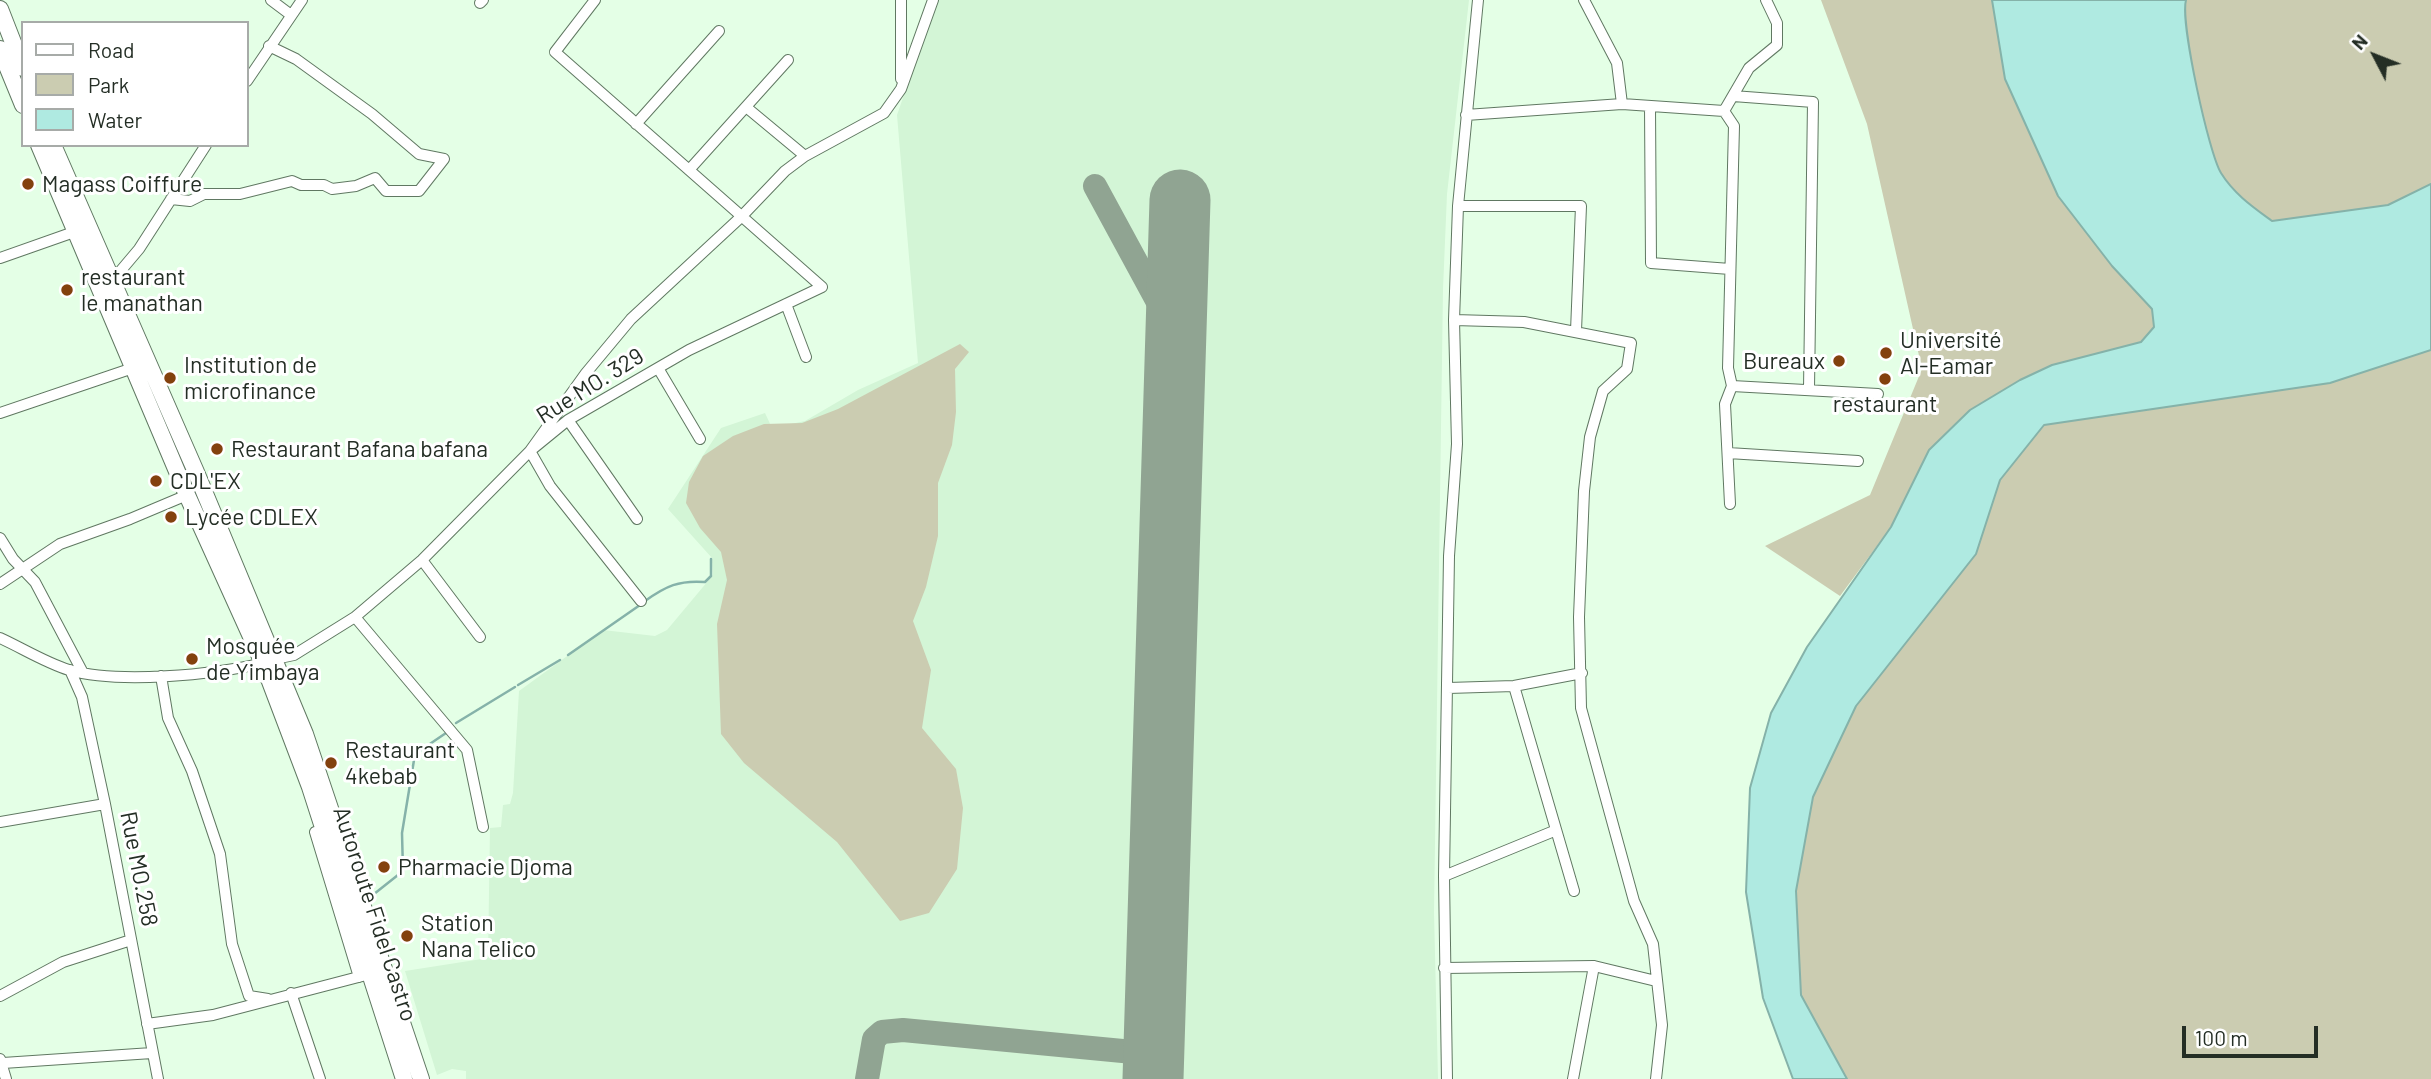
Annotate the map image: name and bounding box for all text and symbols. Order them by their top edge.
legend [21,21,248,147]
north arrow [2340,21,2410,91]
text: N [2346,29,2372,54]
text: Road [88,37,134,62]
text: Park [88,72,129,97]
text: Water [88,107,142,132]
place label: Magass Coiffure [42,170,202,198]
marker: Magass Coiffure [20,176,36,192]
place label: restaurant le manathan [81,263,203,317]
marker: restaurant le manathan [59,282,75,298]
place label: Université Al-Eamar [1900,326,2001,380]
street label: Rue MO. 329 [531,342,649,430]
marker: Université Al-Eamar [1878,345,1894,361]
place label: Bureaux [1743,347,1825,375]
place label: Institution de microfinance [184,351,317,405]
marker: Bureaux [1831,353,1847,369]
marker: Institution de microfinance [162,370,178,386]
marker: restaurant [1877,371,1893,387]
place label: restaurant [1833,390,1937,418]
place label: Restaurant Bafana bafana [231,435,488,463]
marker: Restaurant Bafana bafana [209,441,225,457]
place label: CDL'EX [170,467,241,495]
marker: CDL'EX [148,473,164,489]
place label: Lycée CDLEX [185,503,318,531]
marker: Lycée CDLEX [163,509,179,525]
place label: Mosquée de Yimbaya [206,632,320,686]
marker: Mosquée de Yimbaya [184,651,200,667]
place label: Restaurant 4kebab [345,736,455,790]
marker: Restaurant 4kebab [323,755,339,771]
street label: Autoroute Fidel Castro [327,803,423,1025]
street label: Rue MO.258 [114,809,164,929]
place label: Pharmacie Djoma [398,853,573,881]
marker: Pharmacie Djoma [376,859,392,875]
place label: Station Nana Telico [421,909,536,963]
marker: Station Nana Telico [399,928,415,944]
scale bar [2186,1012,2322,1056]
text: 100 m [2195,1025,2248,1050]

